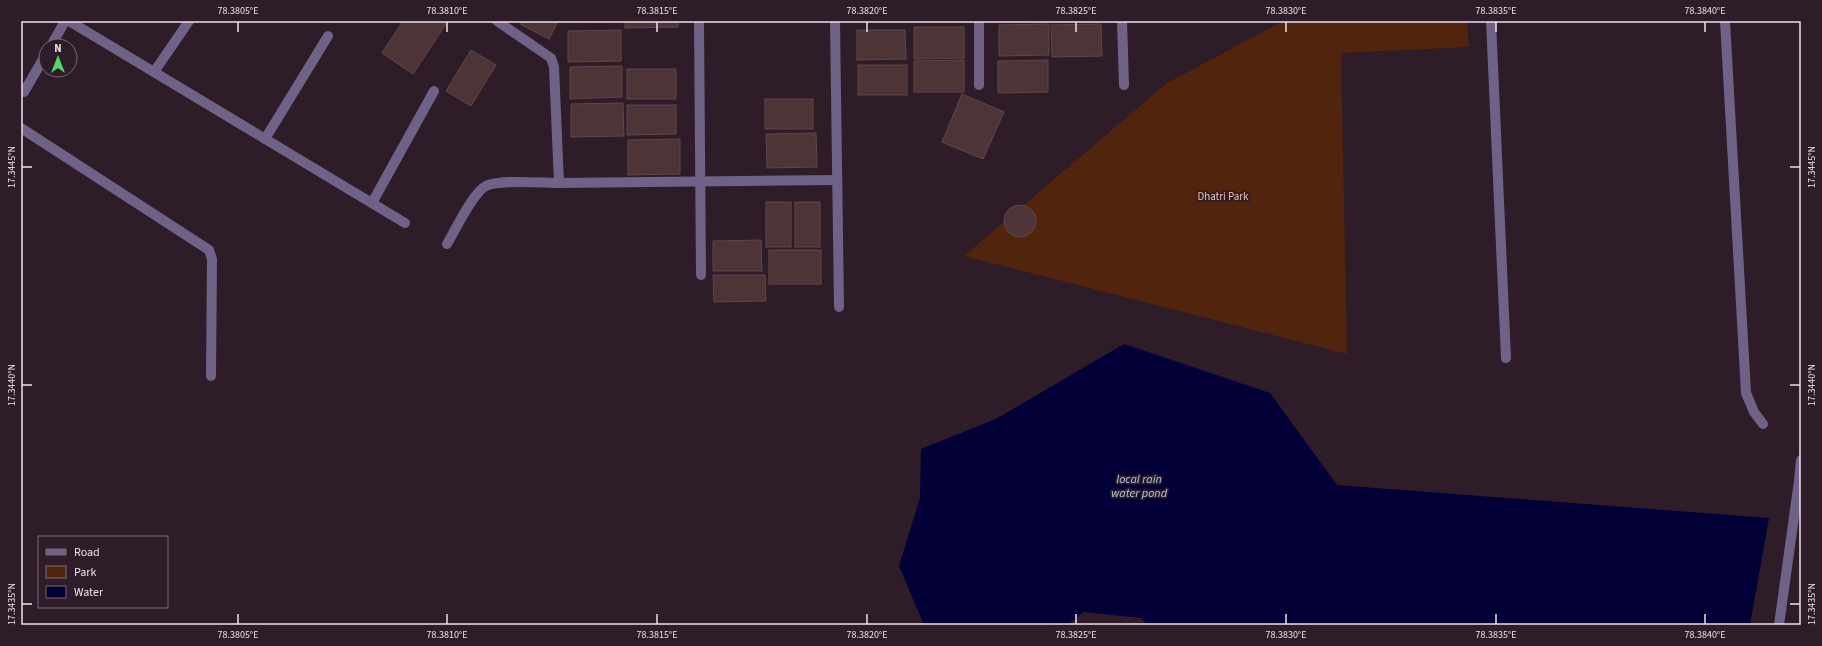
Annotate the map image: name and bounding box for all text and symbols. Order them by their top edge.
text: 78.3805°E [218,4,258,18]
text: 78.3810°E [427,4,467,18]
text: 78.3815°E [637,4,677,18]
text: 78.3820°E [847,4,887,18]
text: 78.3825°E [1056,4,1096,18]
text: 78.3830°E [1266,4,1306,18]
text: 78.3835°E [1476,4,1516,18]
text: 78.3840°E [1685,4,1725,18]
north arrow [38,38,78,78]
text: N [54,41,62,56]
text: 17.3445°N [5,146,19,188]
text: 17.3445°N [1805,146,1819,188]
park label: Dhatri Park [1197,189,1249,204]
text: 17.3440°N [5,364,19,406]
text: 17.3440°N [1805,364,1819,406]
water label: local rain water pond [1111,471,1168,502]
legend [38,536,168,608]
text: Road [74,544,100,561]
text: Park [74,564,96,581]
text: 17.3435°N [5,583,19,625]
text: 17.3435°N [1805,583,1819,625]
text: Water [74,584,104,601]
text: 78.3805°E [218,628,258,642]
text: 78.3810°E [427,628,467,642]
text: 78.3815°E [637,628,677,642]
text: 78.3820°E [847,628,887,642]
text: 78.3825°E [1056,628,1096,642]
text: 78.3830°E [1266,628,1306,642]
text: 78.3835°E [1476,628,1516,642]
text: 78.3840°E [1685,628,1725,642]

